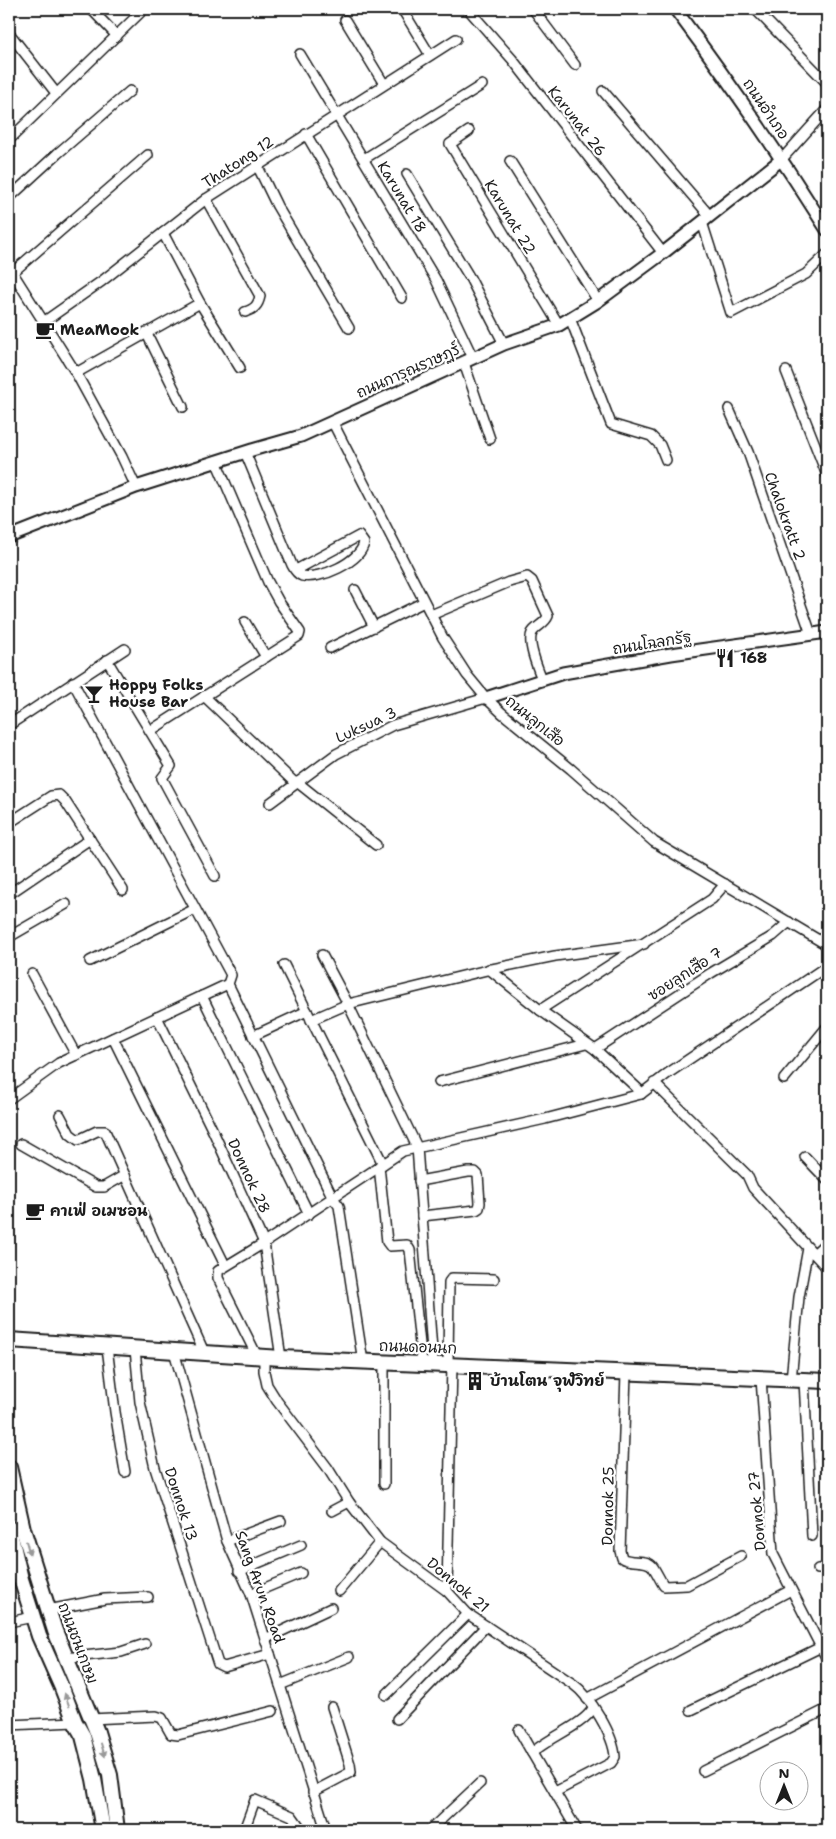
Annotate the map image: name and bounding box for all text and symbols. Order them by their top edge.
street label: ถนนอำเภอ [738,75,794,143]
street label: Karunat 26 [543,82,611,160]
street label: Thatong 12 [198,131,278,193]
street label: Karunat 18 [373,157,431,237]
street label: Karunat 22 [480,176,540,258]
cafe icon: MeaMook [34,319,56,341]
place label: MeaMook [60,320,139,340]
street label: ถนนการุณราษฏร์ [353,339,464,404]
street label: Chalokratt 2 [760,469,810,563]
street label: ถนนโฉลกรัฐ [611,627,693,659]
restaurant icon: 168 [714,647,736,669]
place label: 168 [740,648,767,668]
place label: Hoppy Folks House Bar [109,675,203,712]
bar icon: Hoppy Folks House Bar [83,683,105,705]
street label: ถนนลูกเสือ [501,691,569,752]
street label: Luksua 3 [332,702,400,748]
street label: ซอยลูกเสือ 7 [644,942,727,1006]
street label: Donnok 28 [223,1135,275,1217]
cafe icon: คาเฟ่ อเมซอน [24,1200,46,1222]
place label: คาเฟ่ อเมซอน [50,1201,148,1221]
street label: ถนนดอนนก [379,1336,457,1358]
building icon: บ้านโตน จุฬวิทย์ [464,1370,486,1392]
place label: บ้านโตน จุฬวิทย์ [490,1371,604,1392]
street label: Donnok 13 [160,1465,202,1543]
street label: Donnok 25 [597,1466,619,1546]
street label: Donnok 27 [744,1470,770,1552]
street label: Sang Arun Road [230,1528,290,1647]
one-way arrow [25,1541,33,1556]
street label: Donnok 21 [423,1553,493,1617]
street label: ถนนชนเกษม [53,1600,103,1686]
one-way arrow [63,1692,70,1707]
one-way arrow [99,1742,107,1757]
north arrow [758,1762,808,1812]
text: N [778,1764,790,1782]

